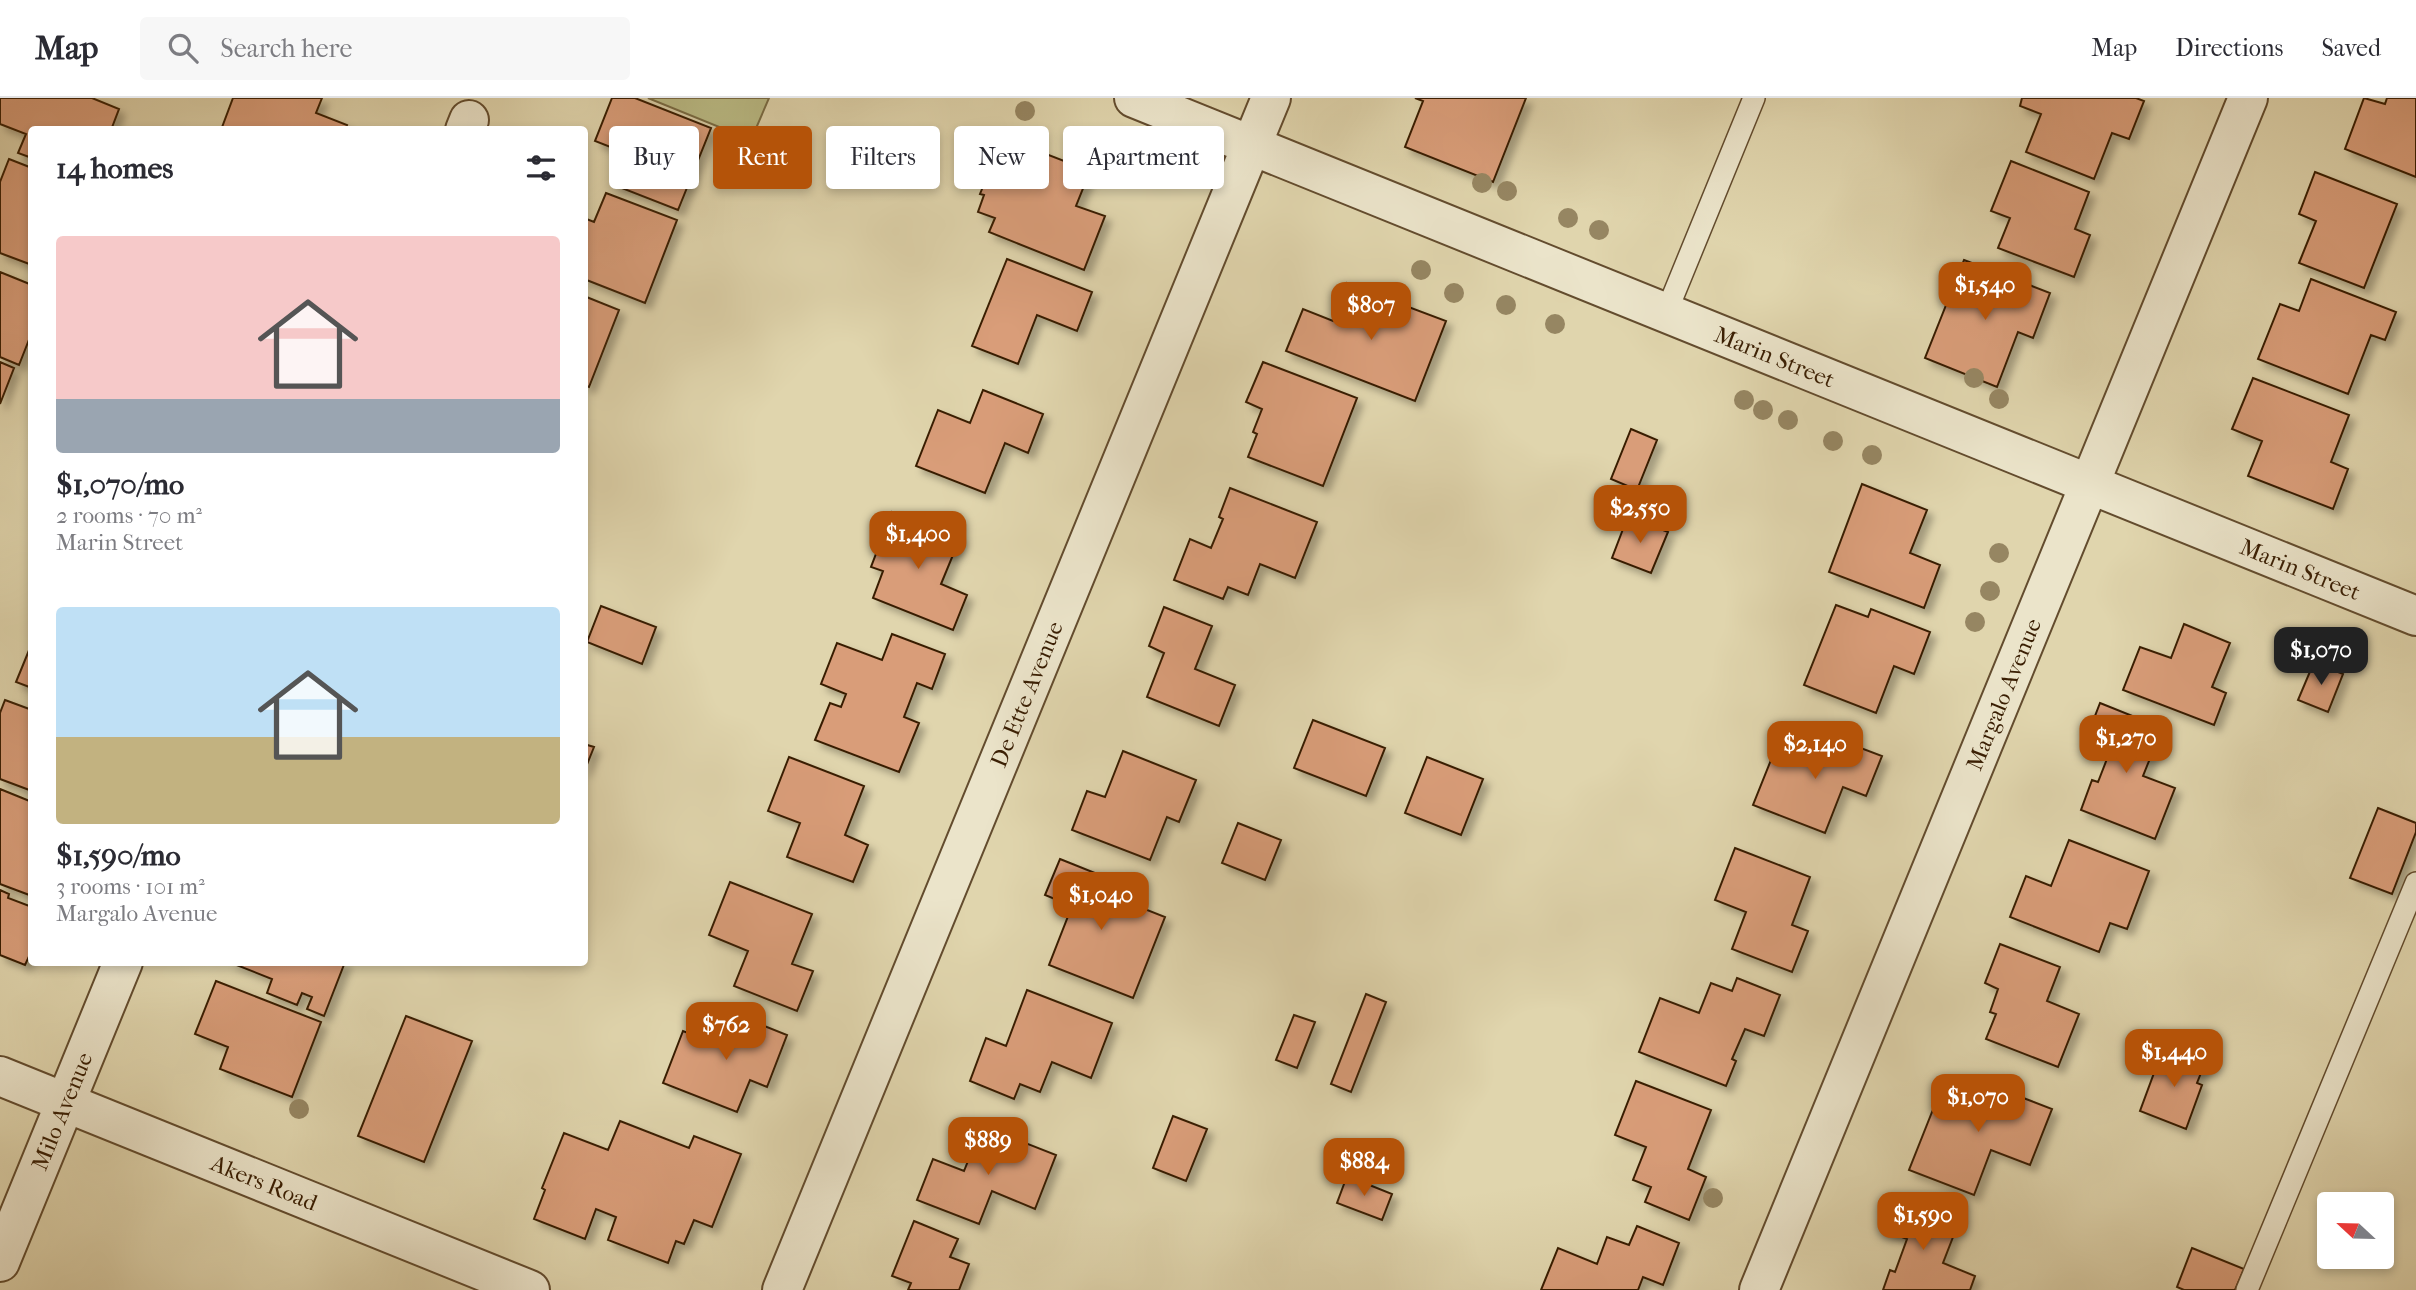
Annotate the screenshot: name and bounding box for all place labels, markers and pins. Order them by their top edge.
pin: $1,540 [1928,262,2042,322]
pin: $807 [1330,282,1412,342]
pin: $2,550 [1583,486,1697,545]
pin: $1,400 [861,512,975,571]
pin: $1,070 [2264,628,2378,687]
pin: $1,270 [2069,716,2183,775]
pin: $2,140 [1758,722,1872,781]
pin: $1,040 [1044,872,1158,932]
pin: $762 [685,1002,767,1062]
pin: $1,440 [2117,1030,2231,1089]
pin: $1,070 [1921,1074,2035,1134]
pin: $889 [947,1118,1029,1177]
pin: $884 [1323,1138,1405,1198]
pin: $1,590 [1866,1192,1980,1252]

